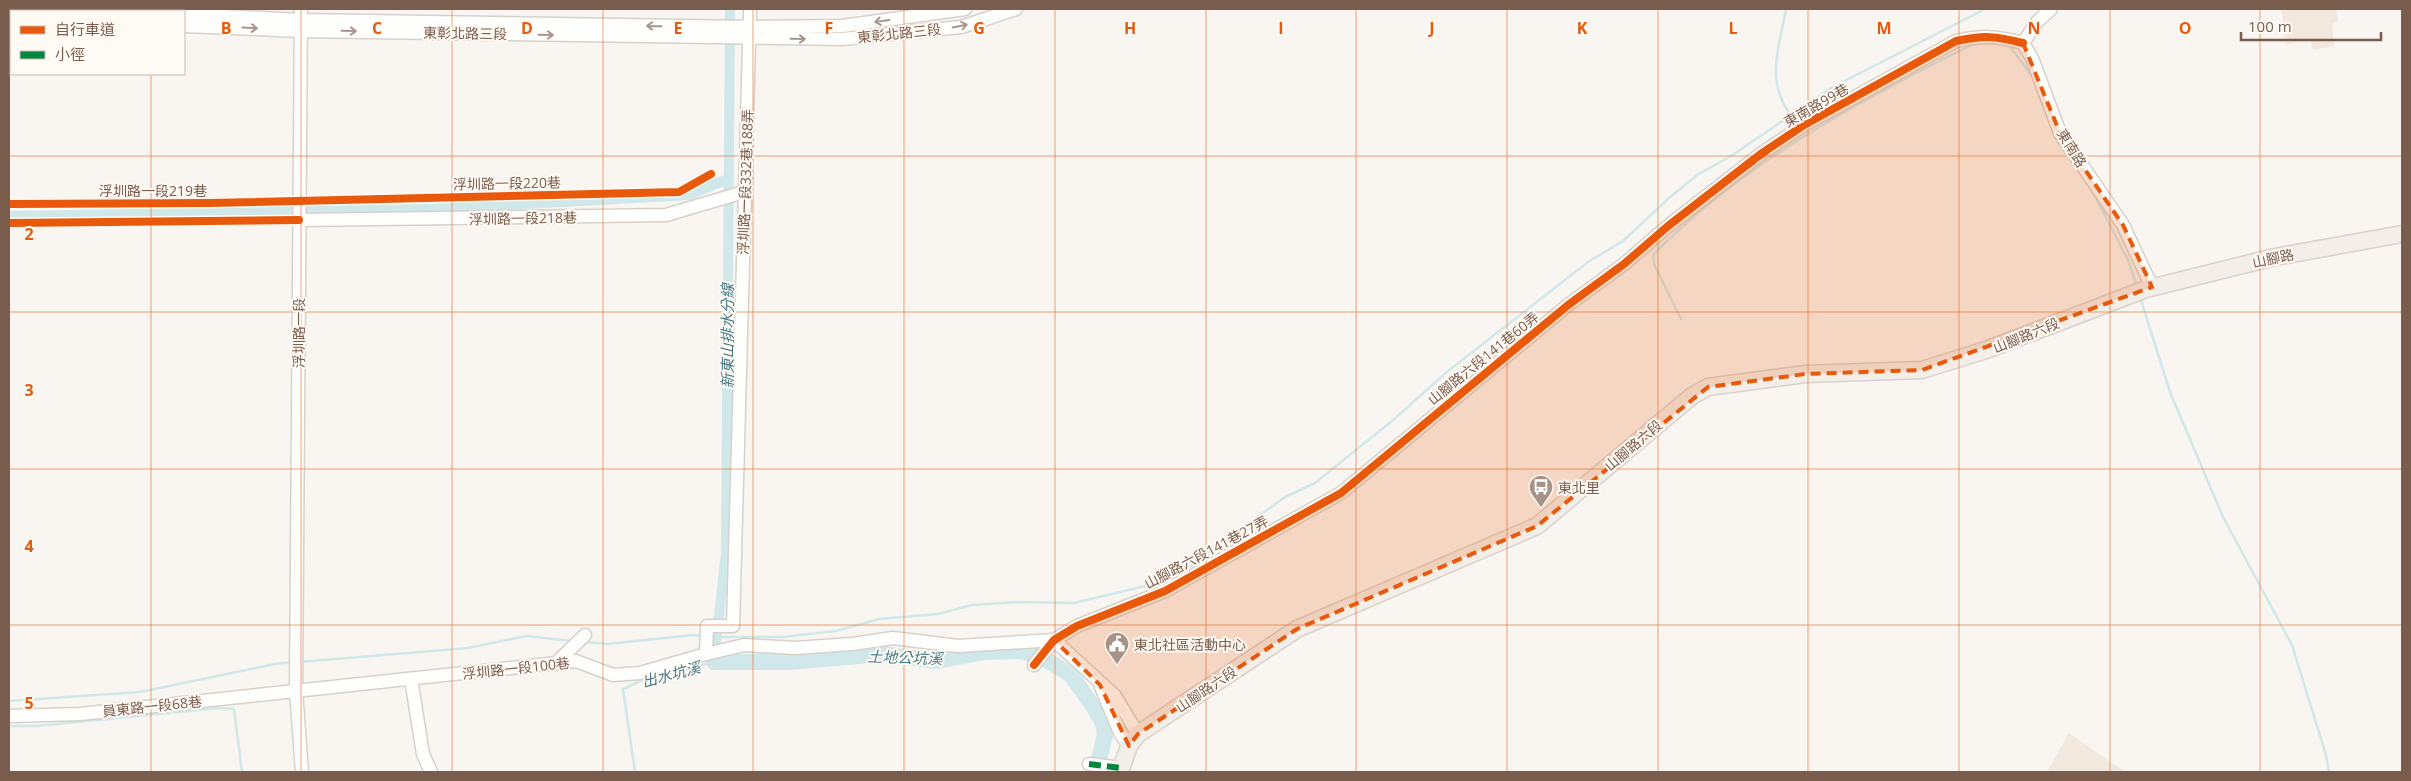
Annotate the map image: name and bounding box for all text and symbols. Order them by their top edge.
legend [10,10,185,75]
scale bar [2241,10,2381,42]
one-way arrow [874,16,890,26]
text: 100 m [2248,16,2292,36]
text: B [221,17,231,39]
text: C [372,17,382,39]
text: D [521,17,533,39]
text: E [674,17,683,39]
text: F [825,17,833,39]
text: G [973,17,985,39]
text: H [1124,17,1136,39]
text: I [1278,17,1284,39]
text: J [1427,17,1435,39]
text: K [1577,17,1588,39]
text: L [1728,17,1738,39]
text: M [1876,17,1892,39]
text: N [2027,17,2041,39]
text: O [2179,17,2191,39]
text: 自行車道 [55,19,115,39]
street label: 東彰北路三段 [856,19,942,47]
one-way arrow [647,21,663,30]
one-way arrow [951,21,967,30]
street label: 東彰北路三段 [423,23,507,43]
one-way arrow [242,24,258,33]
one-way arrow [341,27,357,36]
one-way arrow [538,30,554,39]
one-way arrow [790,34,806,43]
text: 小徑 [55,44,85,64]
street label: 東南路99巷 [1780,79,1852,131]
street label: 浮圳路一段332巷188弄 [733,109,757,255]
street label: 東南路 [2053,125,2091,171]
street label: 浮圳路一段220巷 [453,173,561,193]
street label: 浮圳路一段219巷 [99,181,207,200]
street label: 浮圳路一段218巷 [469,208,577,228]
text: 2 [24,223,34,245]
street label: 山腳路 [2250,244,2296,272]
water label: 新東山排水分線 [717,282,737,389]
street label: 浮圳路一段 [289,298,308,368]
street label: 山腳路六段141巷60弄 [1423,307,1543,409]
street label: 山腳路六段 [1990,313,2062,357]
text: 3 [24,379,34,401]
street label: 山腳路六段 [1600,415,1666,475]
bus stop icon: 東北里 [1528,474,1554,508]
place label: 東北里 [1558,478,1600,497]
street label: 山腳路六段141巷27弄 [1141,511,1271,593]
text: 4 [24,535,34,557]
public building icon: 東北社區活動中心 [1104,631,1130,665]
place label: 東北社區活動中心 [1134,635,1246,654]
water label: 土地公坑溪 [867,646,945,668]
street label: 浮圳路一段100巷 [461,653,571,683]
water label: 出水坑溪 [639,656,704,691]
street label: 山腳路六段 [1172,662,1240,716]
street label: 員東路一段68巷 [101,691,203,721]
text: 5 [24,692,34,714]

